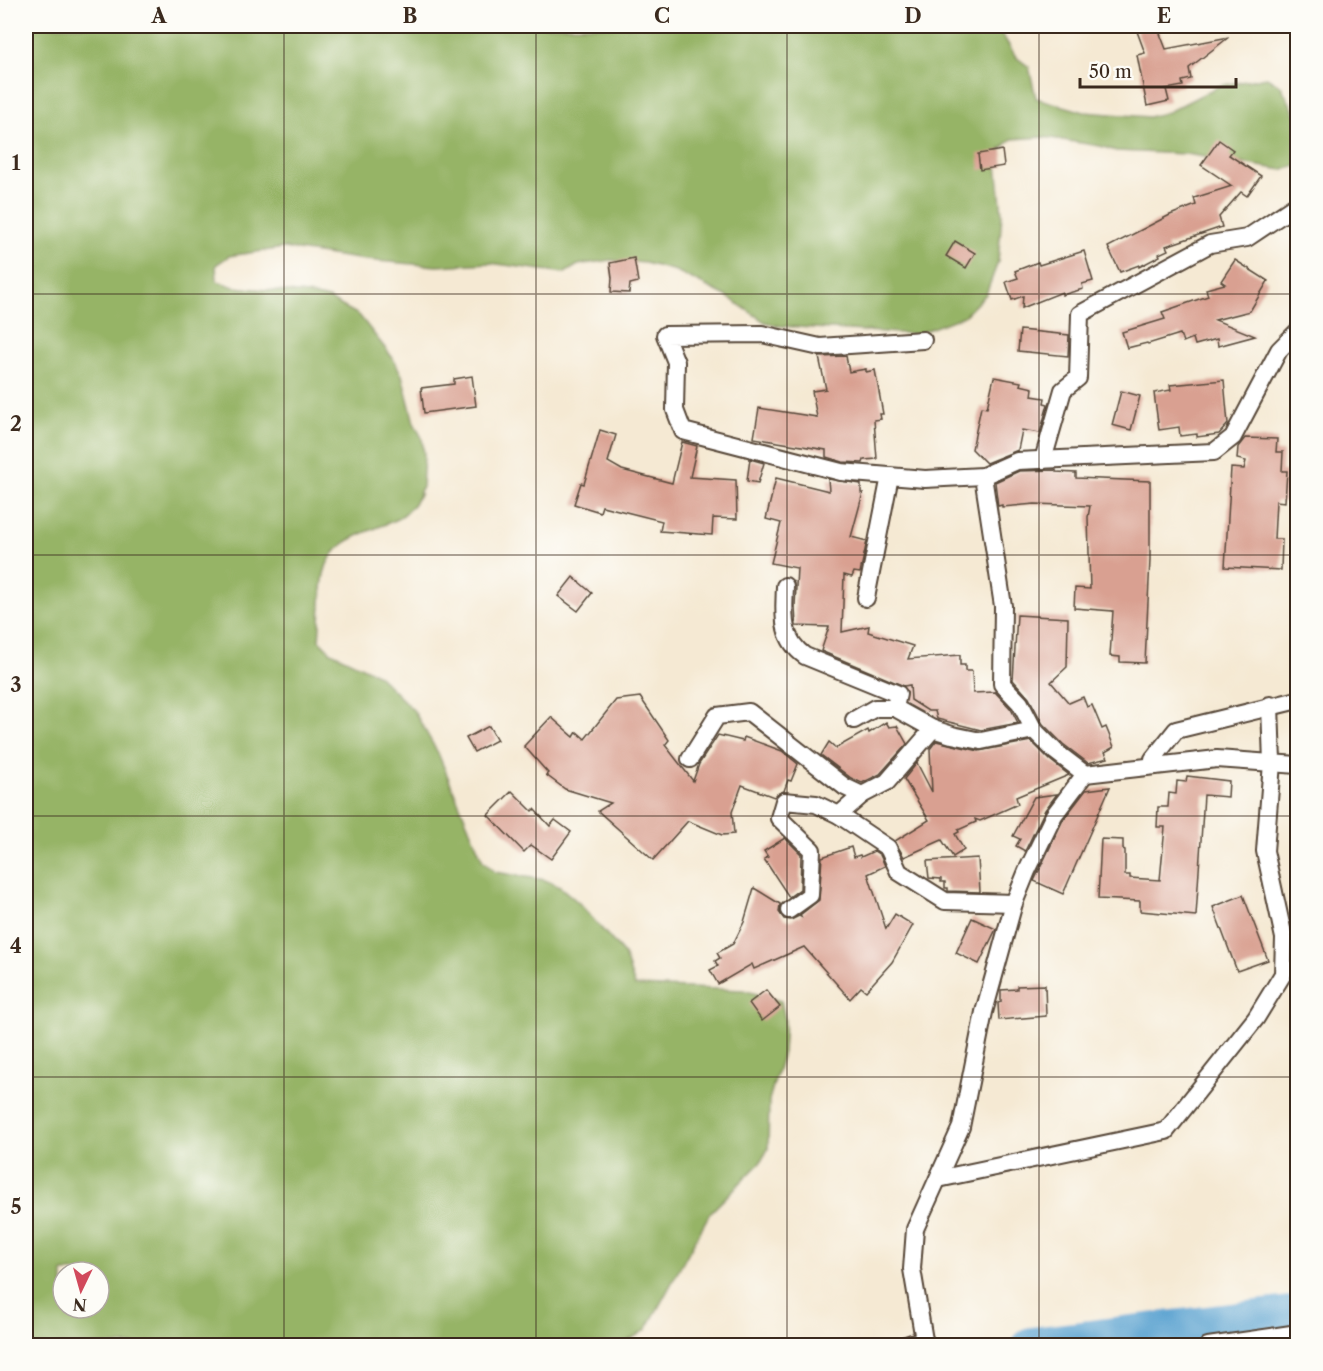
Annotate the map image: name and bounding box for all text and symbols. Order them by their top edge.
text: A [150,4,167,28]
text: B [403,4,418,28]
text: C [654,4,670,28]
text: D [904,4,922,28]
text: E [1157,4,1171,28]
scale bar [1080,51,1236,89]
text: 50 m [1089,61,1132,83]
text: 1 [12,151,21,175]
text: 2 [10,412,22,436]
text: 3 [10,673,22,697]
text: 4 [10,934,22,958]
text: 5 [10,1195,22,1219]
north arrow [51,1260,111,1320]
text: N [72,1294,87,1316]

